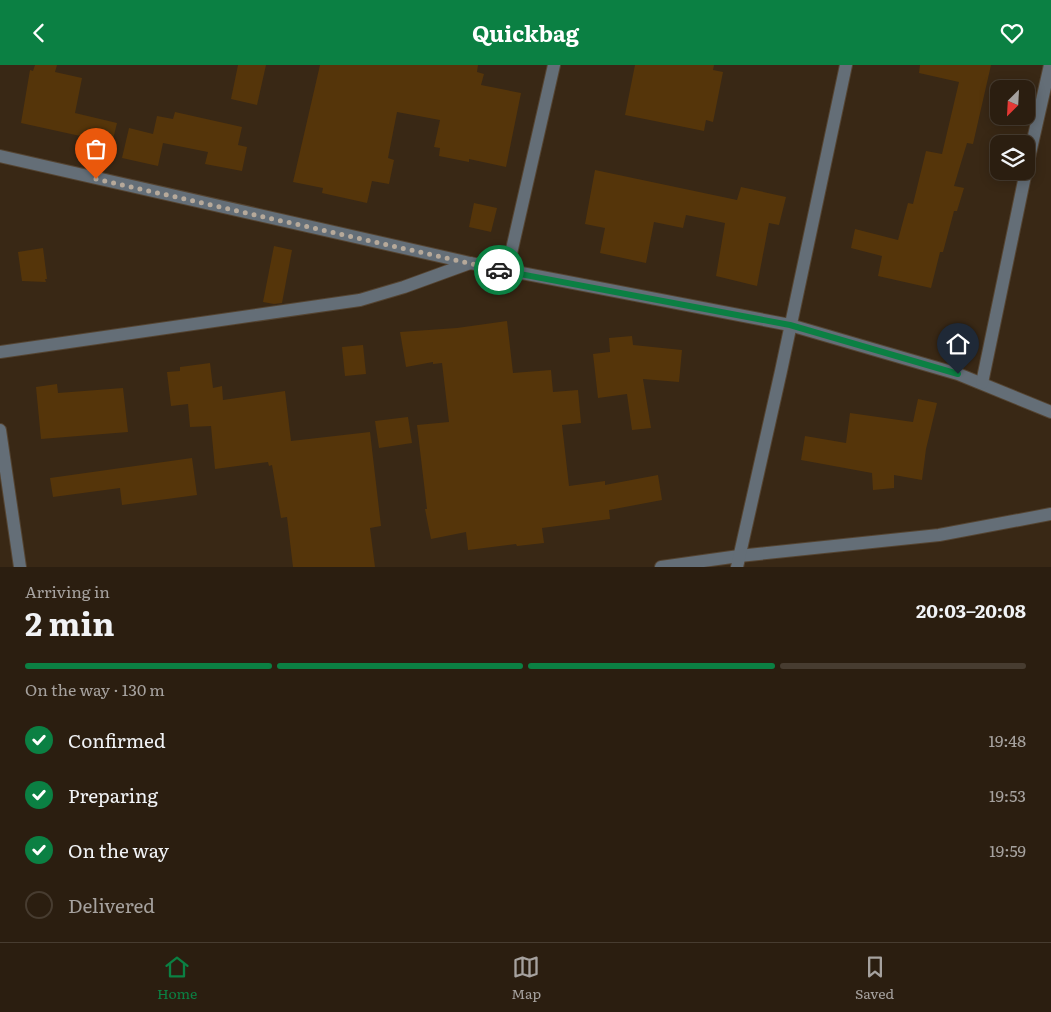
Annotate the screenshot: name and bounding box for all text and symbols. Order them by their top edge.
text: Quickbag [472,16,579,49]
icon: back [25,19,53,47]
icon: heart [998,19,1026,47]
north arrow [990,80,1035,125]
map controls [990,80,1035,180]
pin [75,128,117,179]
icon: bag [82,135,110,163]
button: layers [990,135,1035,180]
courier [474,245,524,295]
icon: car [485,256,513,284]
pin [937,323,979,374]
icon: home [944,330,972,358]
text: Arriving in [25,579,110,603]
text: 20:03–20:08 [916,596,1026,624]
text: 2 min [25,598,114,646]
text: On the way · 130 m [25,677,165,701]
icon: check [25,726,53,754]
text: Confirmed [68,726,166,754]
text: 19:48 [988,728,1026,752]
icon: check [25,781,53,809]
text: Preparing [68,781,158,809]
text: 19:53 [989,783,1026,807]
icon: check [25,836,53,864]
text: On the way [68,836,169,864]
text: 19:59 [989,838,1026,862]
text: Delivered [68,891,155,919]
tab: Home [157,953,197,1003]
tab: Map [511,953,541,1003]
tab: Saved [855,953,894,1003]

